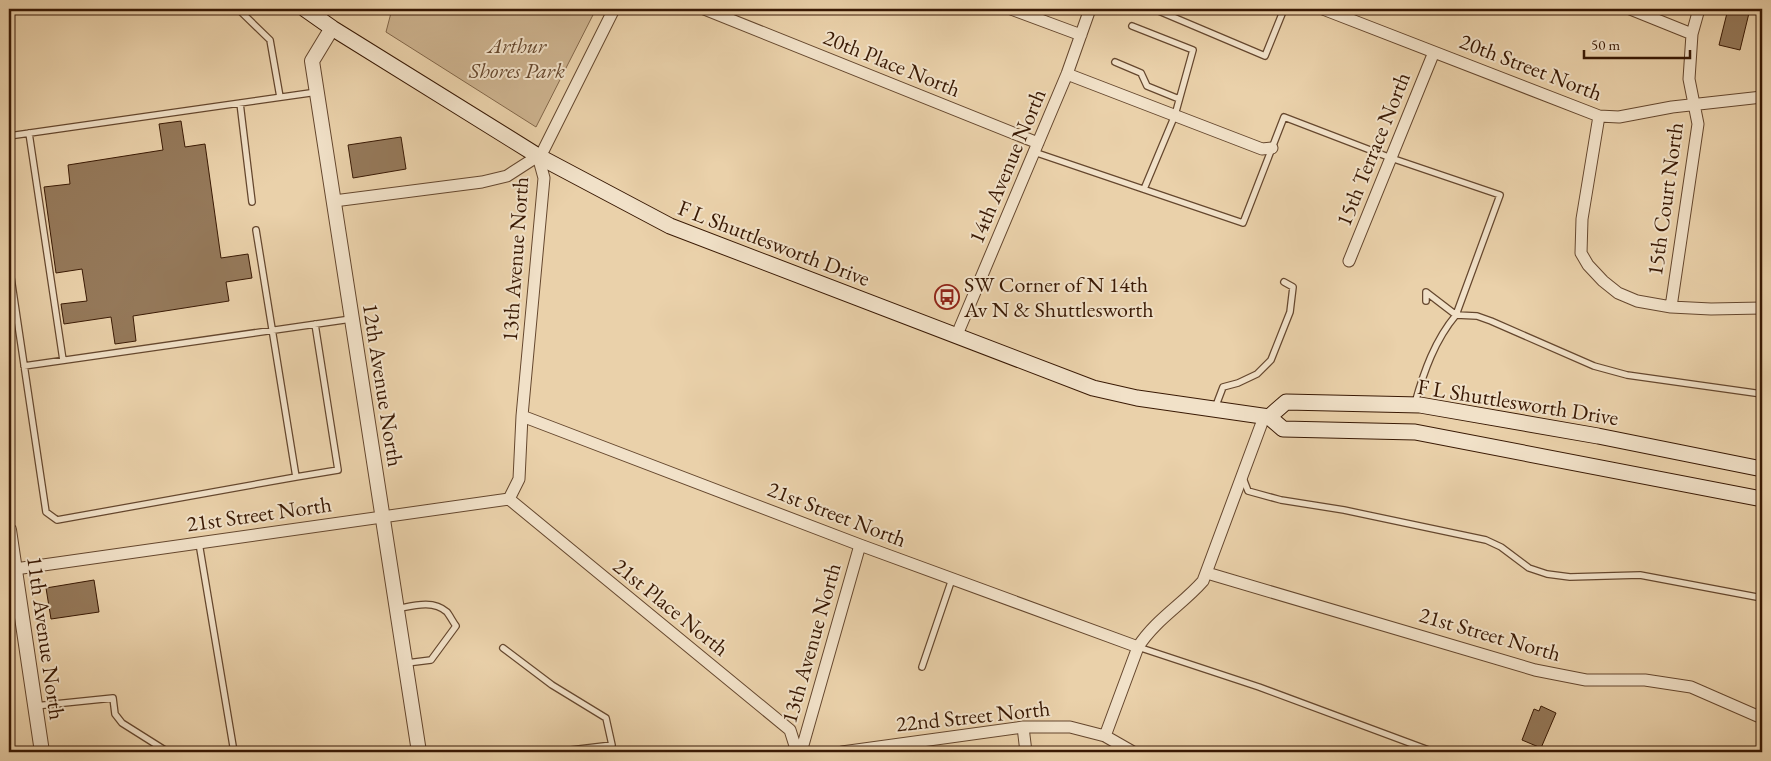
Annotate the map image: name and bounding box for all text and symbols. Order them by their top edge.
street label: 20th Place North [819,22,965,104]
street label: 20th Street North [1456,27,1606,107]
scale bar [1584,28,1690,60]
park label: Arthur Shores Park [468,31,565,85]
text: 50 m [1591,35,1620,54]
street label: 15th Terrace North [1329,68,1417,230]
street label: 14th Avenue North [961,84,1053,248]
street label: 15th Court North [1640,121,1690,277]
street label: 13th Avenue North [495,176,535,342]
street label: F L Shuttlesworth Drive [674,193,874,293]
place label: SW Corner of N 14th Av N & Shuttlesworth [963,270,1154,324]
bus stop icon: SW Corner of N 14th Av N & Shuttlesworth [934,284,960,310]
street label: 12th Avenue North [356,301,410,469]
street label: F L Shuttlesworth Drive [1415,372,1621,432]
street label: 21st Street North [764,474,910,554]
street label: 21st Street North [185,489,333,539]
street label: 21st Place North [607,551,735,663]
street label: 11th Avenue North [20,554,72,722]
street label: 13th Avenue North [774,560,848,726]
street label: 21st Street North [1416,600,1564,668]
street label: 22nd Street North [894,693,1052,739]

